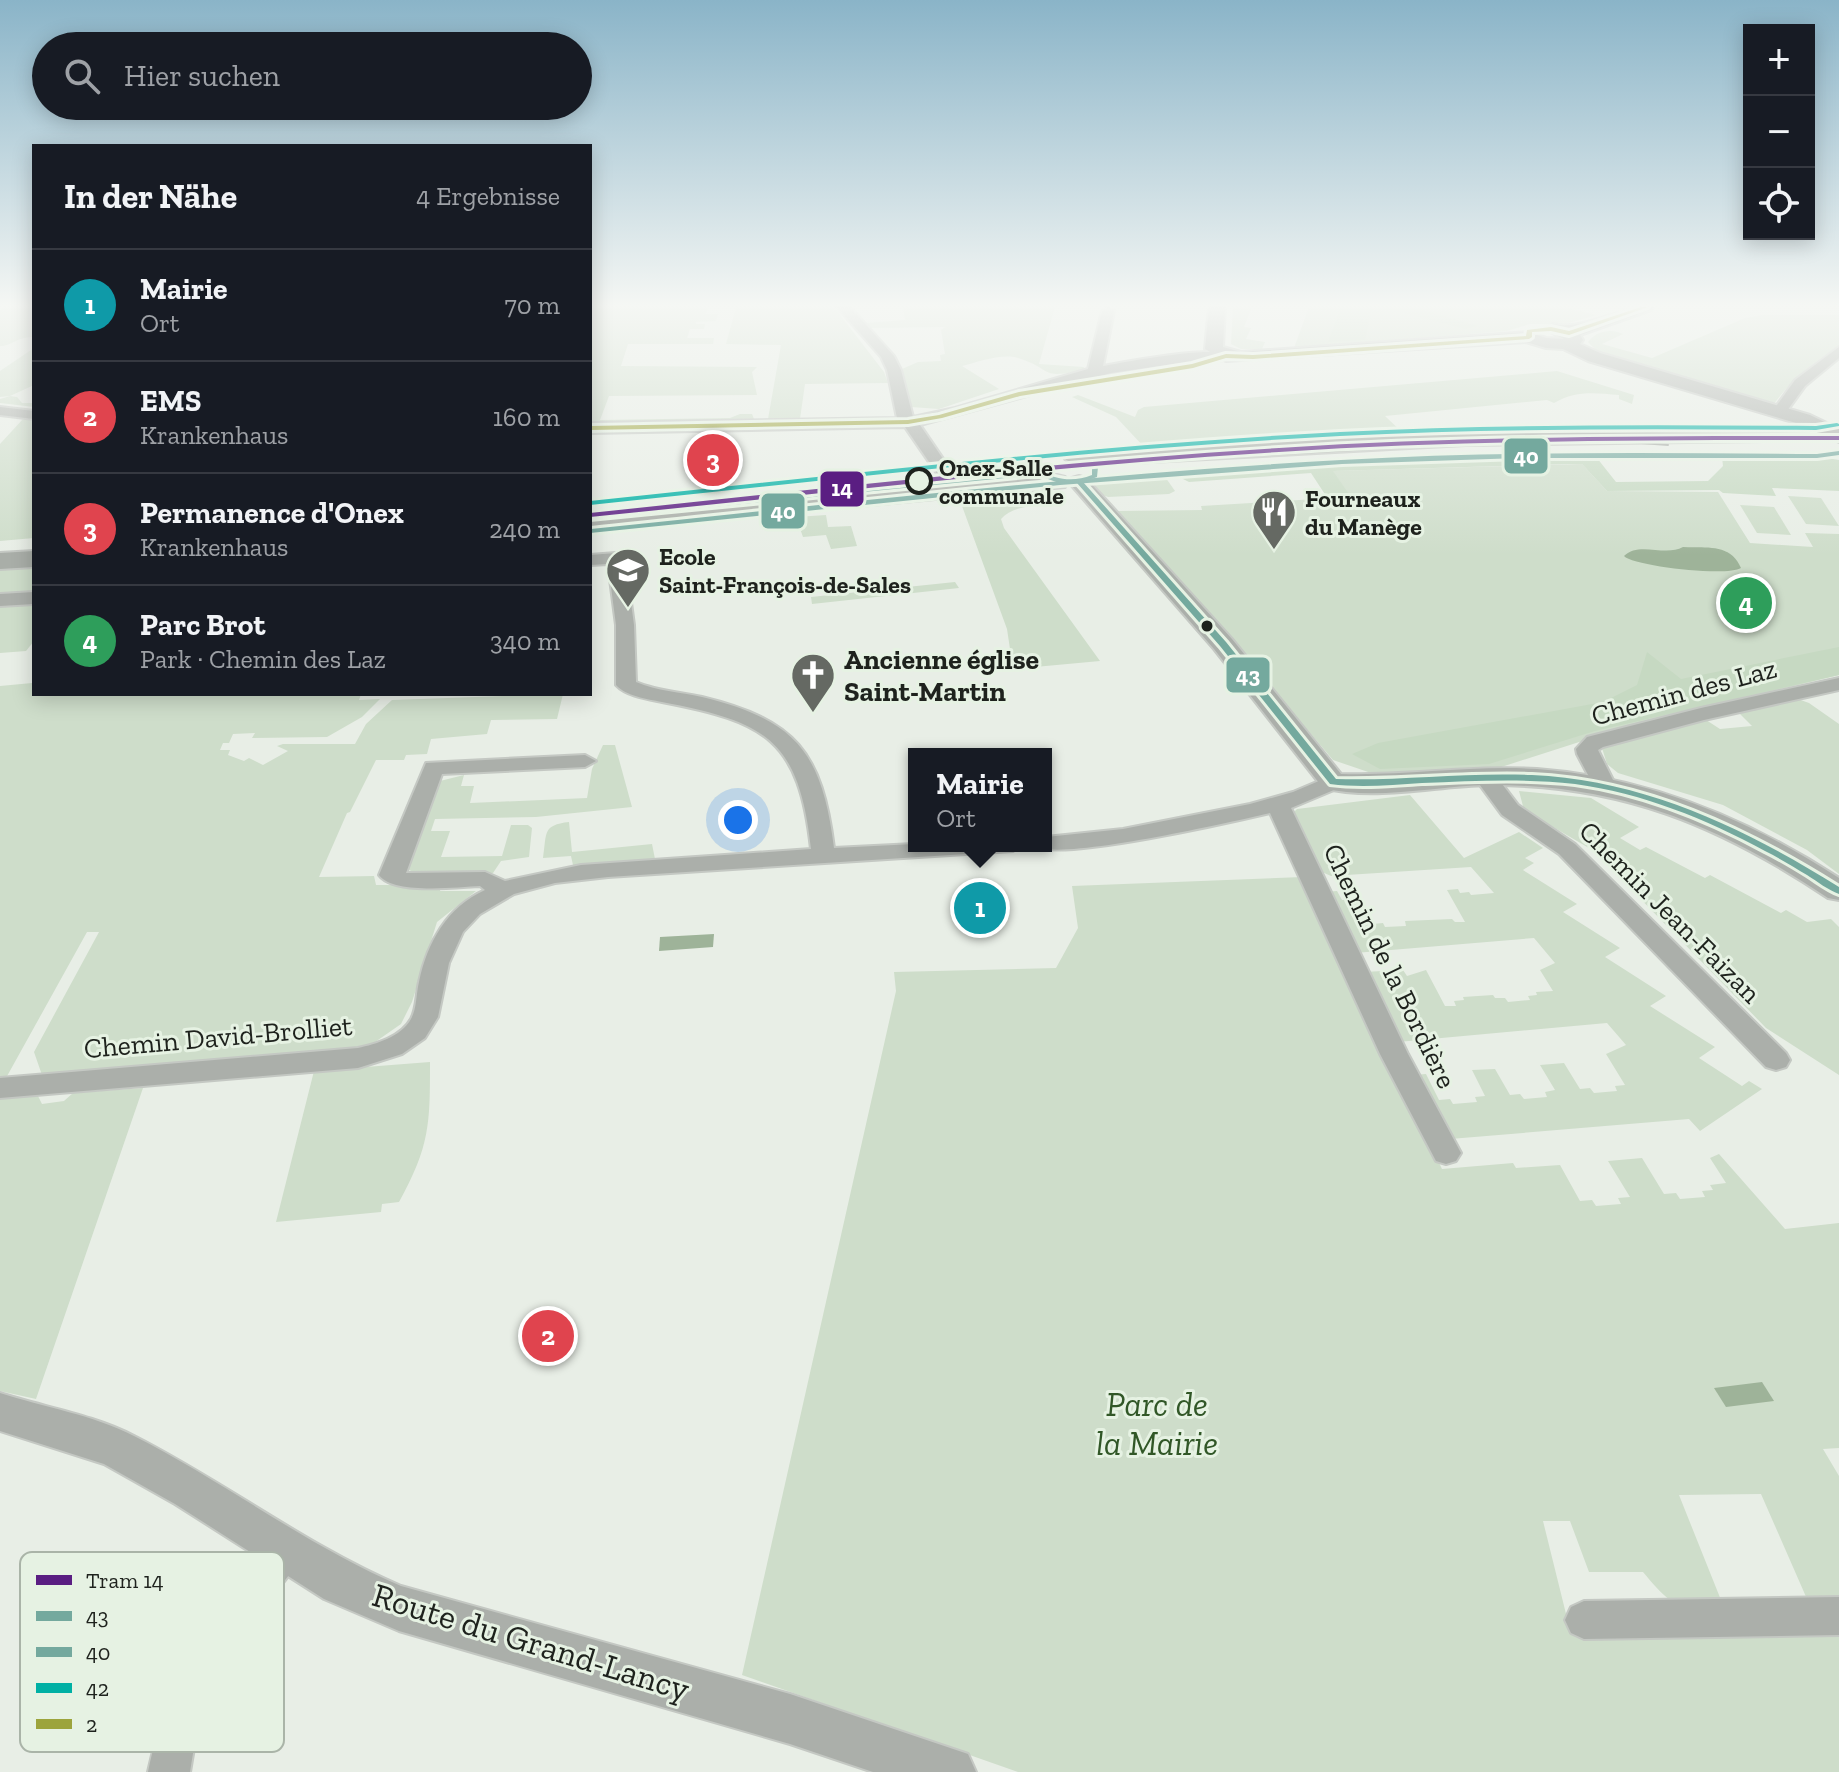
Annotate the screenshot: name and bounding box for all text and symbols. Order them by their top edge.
map controls [1743,24,1815,240]
button: + [1743,24,1815,96]
search box [32,32,592,120]
icon: search [60,54,104,98]
text: Hier suchen [124,58,280,94]
button: − [1743,96,1815,168]
button: locate [1743,168,1815,240]
text: In der Nähe [64,176,237,217]
text: 4 Ergebnisse [416,180,560,212]
text: Mairie [140,271,228,307]
text: 1 [85,289,95,321]
text: 70 m [504,289,560,321]
text: Ort [140,307,180,339]
text: EMS [140,383,202,419]
text: 2 [83,401,97,433]
text: 160 m [493,401,560,433]
text: Krankenhaus [140,419,288,451]
pin: 3 [687,430,739,490]
line badge: 40 [1503,437,1549,475]
text: 40 [1513,443,1539,470]
place label: Onex-Salle communale [939,453,1064,510]
marker: Onex-Salle communale [906,468,932,494]
line badge: 14 [819,470,865,508]
text: 14 [831,475,853,502]
place label: Fourneaux du Manège [1305,484,1422,541]
restaurant icon: Fourneaux du Manège [1250,488,1298,551]
line badge: 40 [760,492,806,530]
text: Permanence d'Onex [140,495,404,531]
text: 40 [770,498,796,525]
text: 3 [83,513,97,545]
text: 240 m [489,513,560,545]
text: Krankenhaus [140,531,288,563]
place label: Ecole Saint-François-de-Sales [659,542,911,599]
school or university icon: Ecole Saint-François-de-Sales [604,546,652,609]
pin: 4 [1720,573,1772,633]
text: Parc Brot [140,607,265,643]
unlabelled marker [1199,618,1215,634]
text: 4 [83,625,97,657]
text: 340 m [490,625,560,657]
text: Park · Chemin des Laz [140,643,386,675]
place label: Ancienne église Saint-Martin [844,643,1039,708]
church icon: Ancienne église Saint-Martin [789,651,837,714]
street label: Chemin des Laz [1588,651,1780,733]
line badge: 43 [1225,656,1271,694]
text: 43 [1236,662,1260,689]
popup [908,748,1052,852]
text: Mairie [936,766,1024,802]
your location [718,800,758,840]
text: Ort [936,802,976,834]
street label: Chemin Jean-Faizan [1572,814,1768,1010]
street label: Chemin de la Bordière [1316,838,1464,1094]
pin: 1 [954,878,1006,938]
street label: Chemin David-Brolliet [82,1009,354,1065]
pin: 2 [522,1306,574,1366]
park label: Parc de la Mairie [1096,1384,1218,1464]
legend [20,1552,284,1752]
text: Tram 14 [86,1567,164,1594]
street label: Route du Grand-Lancy [368,1574,695,1710]
text: 43 [86,1603,109,1630]
text: 40 [86,1639,111,1666]
text: 42 [86,1675,109,1702]
text: 2 [86,1711,97,1738]

